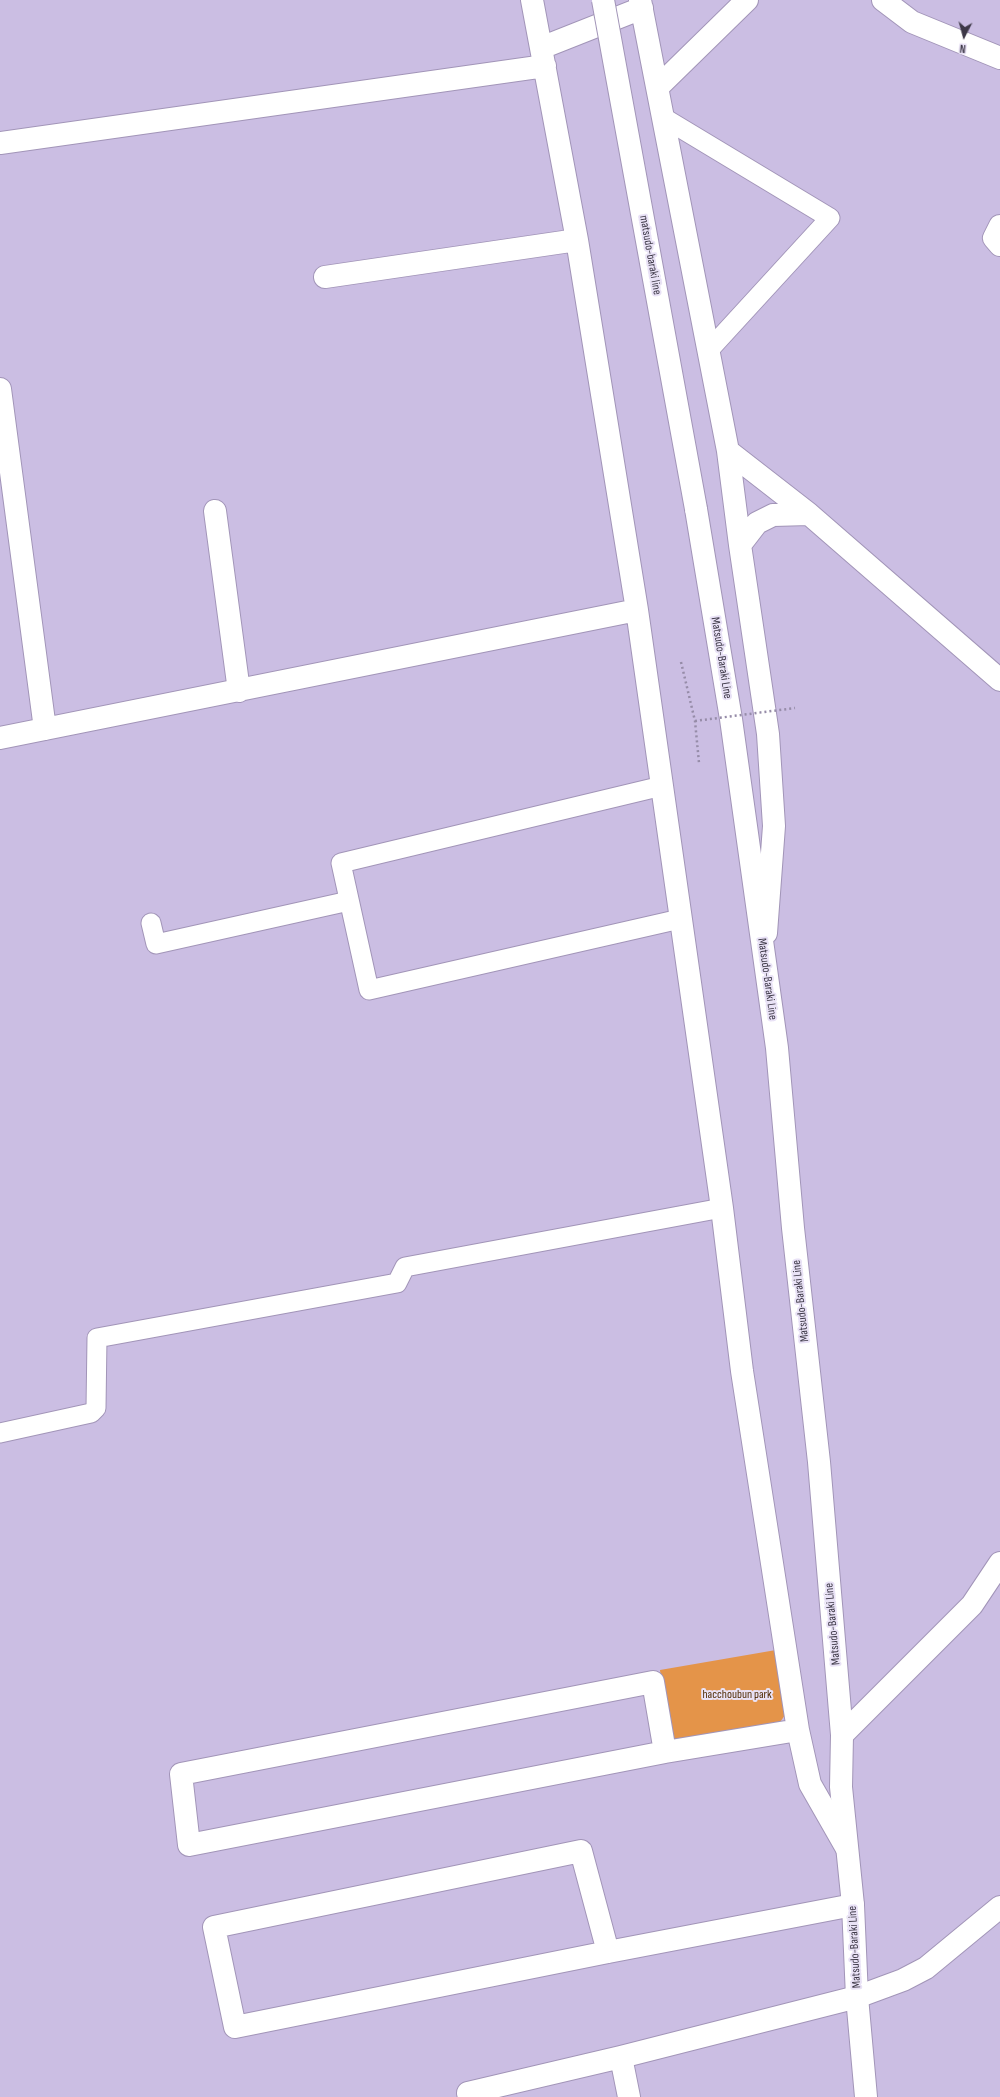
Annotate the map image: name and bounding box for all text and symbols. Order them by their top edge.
north arrow [944,16,984,56]
text: N [959,42,966,55]
street label: matsudo-baraki line [636,214,664,296]
street label: Matsudo-Baraki Line [707,616,735,700]
street label: Matsudo-Baraki Line [754,937,780,1021]
street label: Matsudo-Baraki Line [790,1259,812,1343]
street label: Matsudo-Baraki Line [822,1582,844,1666]
park label: hacchoubun park [702,1688,772,1702]
street label: Matsudo-Baraki Line [846,1906,864,1988]

